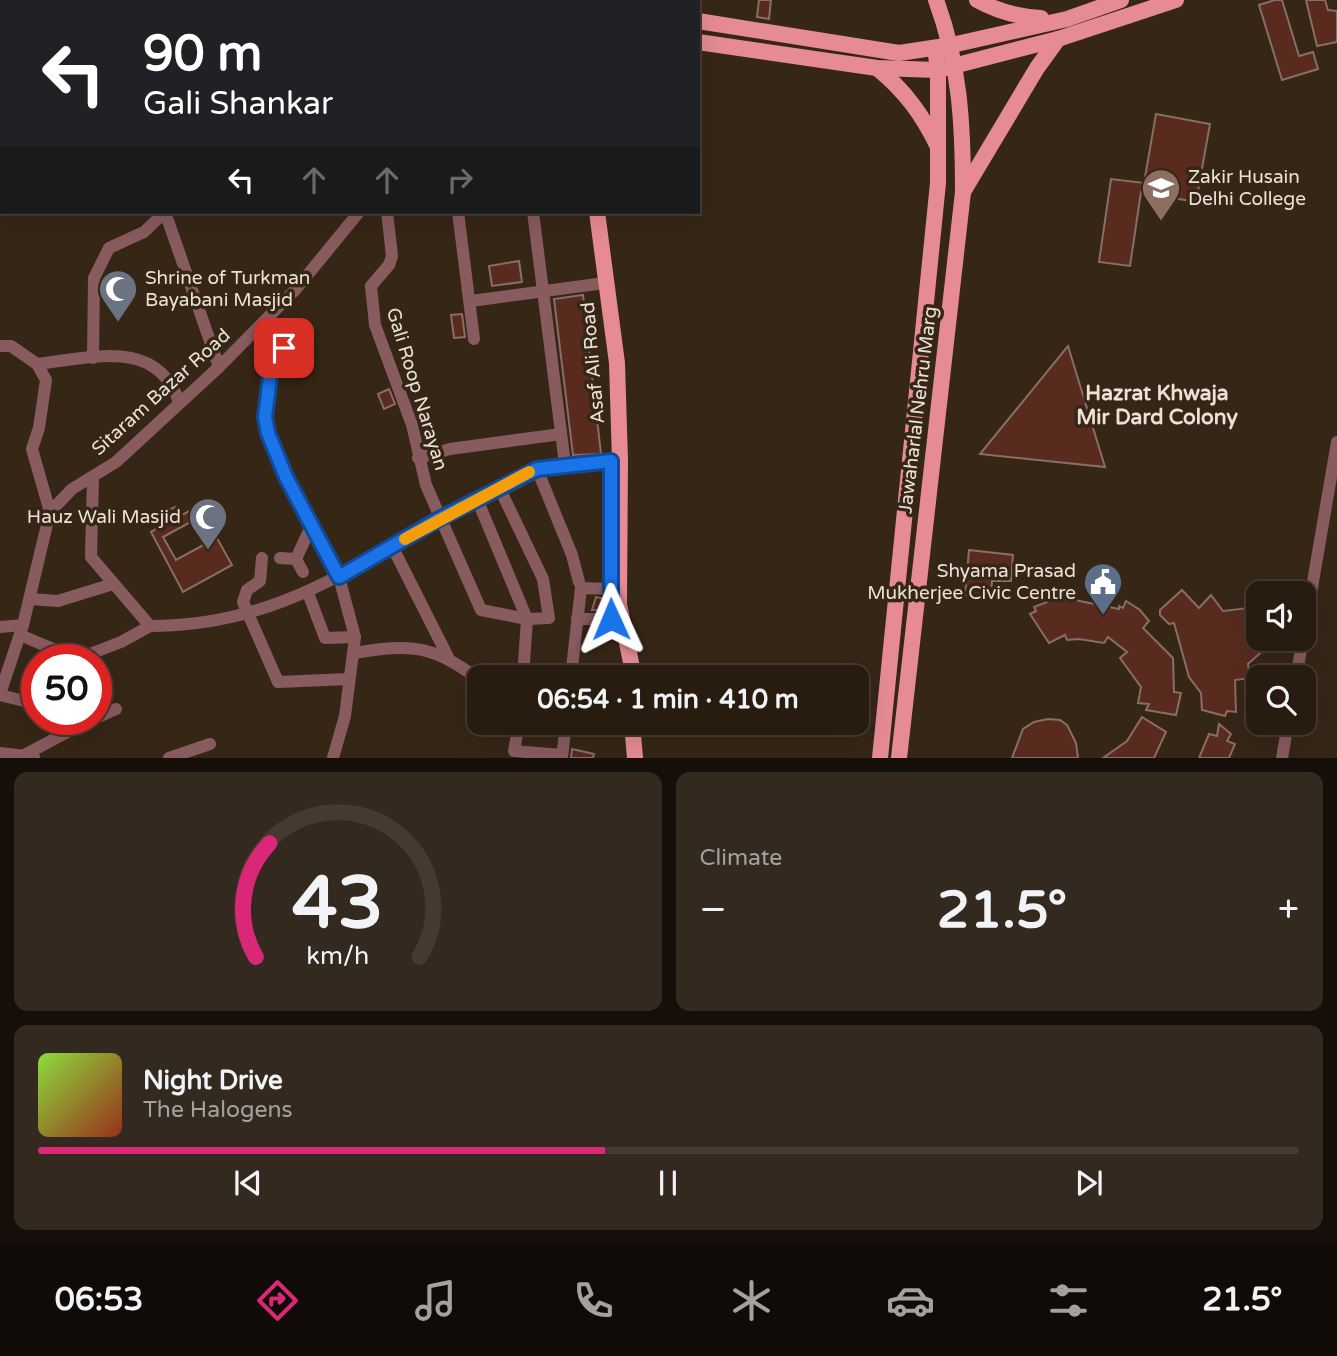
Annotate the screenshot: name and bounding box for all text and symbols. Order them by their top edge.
text: 90 m [143,25,262,84]
icon: left [28,28,119,119]
text: Gali Shankar [143,85,333,123]
icon: left [222,161,260,199]
icon: ahead [295,161,333,199]
icon: ahead [368,161,406,199]
icon: right [441,161,479,199]
place label: Zakir Husain Delhi College [1188,166,1306,210]
school or university icon: Zakir Husain Delhi College [1140,167,1182,222]
place label: Shrine of Turkman Bayabani Masjid [145,267,310,311]
mosque icon: Shrine of Turkman Bayabani Masjid [97,268,139,323]
street label: Asaf Ali Road [577,301,609,425]
street label: Gali Roop Narayan [382,305,452,473]
street label: Jawaharlal Nehru Marg [894,305,942,515]
pin [254,318,314,378]
street label: Sitaram Bazar Road [87,324,235,460]
icon: arrive [265,329,303,367]
district label: Hazrat Khwaja Mir Dard Colony [1076,381,1238,430]
mosque icon: Hauz Wali Masjid [187,496,229,551]
place label: Hauz Wali Masjid [27,506,181,528]
place label: Shyama Prasad Mukherjee Civic Centre [867,560,1076,604]
public building icon: Shyama Prasad Mukherjee Civic Centre [1082,561,1124,616]
map controls [1246,581,1316,735]
button: sound [1246,581,1316,651]
position arrow [574,582,648,656]
speed limit sign: 50 [21,644,112,735]
button: search [1246,665,1316,735]
text: 06:54 · 1 min · 410 m [537,684,799,715]
text: Climate [700,844,782,872]
text: 43 [292,861,383,949]
text: 21.5° [937,879,1067,942]
text: − [700,887,727,933]
text: + [1278,887,1299,933]
text: km/h [306,941,369,971]
text: Night Drive [143,1065,283,1096]
text: The Halogens [143,1096,292,1124]
icon: previous [229,1164,267,1202]
icon: pause [649,1164,687,1202]
icon: next [1070,1164,1108,1202]
icon: directions [253,1276,302,1325]
icon: music [411,1276,460,1325]
icon: phone [569,1276,618,1325]
icon: climate [727,1276,776,1325]
icon: car [886,1276,935,1325]
icon: filters [1044,1276,1093,1325]
text: 06:53 [55,1281,143,1319]
text: 21.5° [1202,1281,1282,1319]

